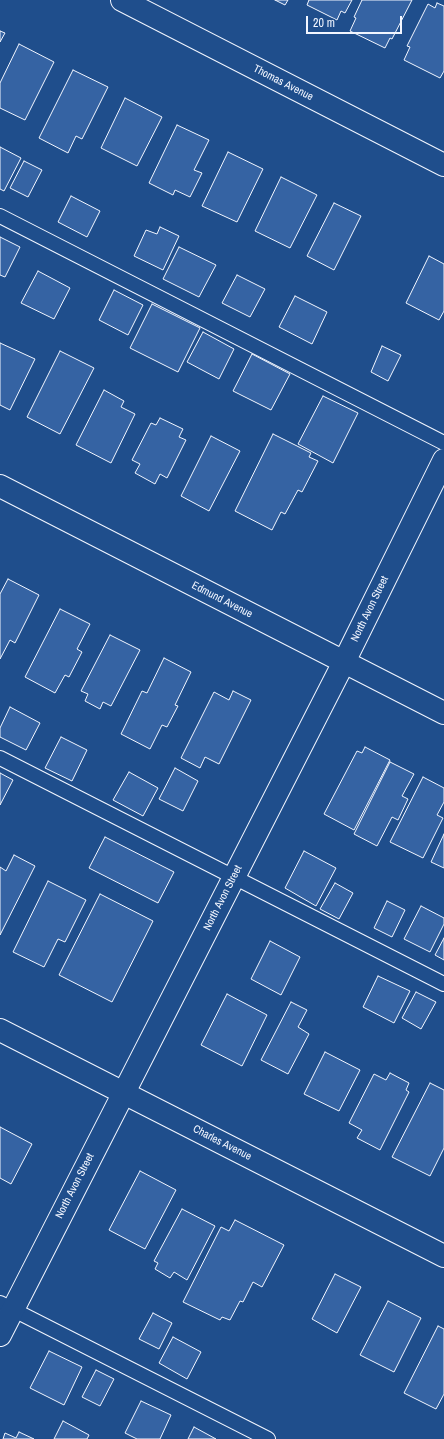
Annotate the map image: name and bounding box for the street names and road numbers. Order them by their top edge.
street label: Thomas Avenue [251,62,315,104]
street label: North Avon Street [348,574,392,644]
street label: Edmund Avenue [189,579,255,621]
street label: North Avon Street [201,863,245,933]
street label: Charles Avenue [190,1123,254,1163]
street label: North Avon Street [53,1151,97,1221]

